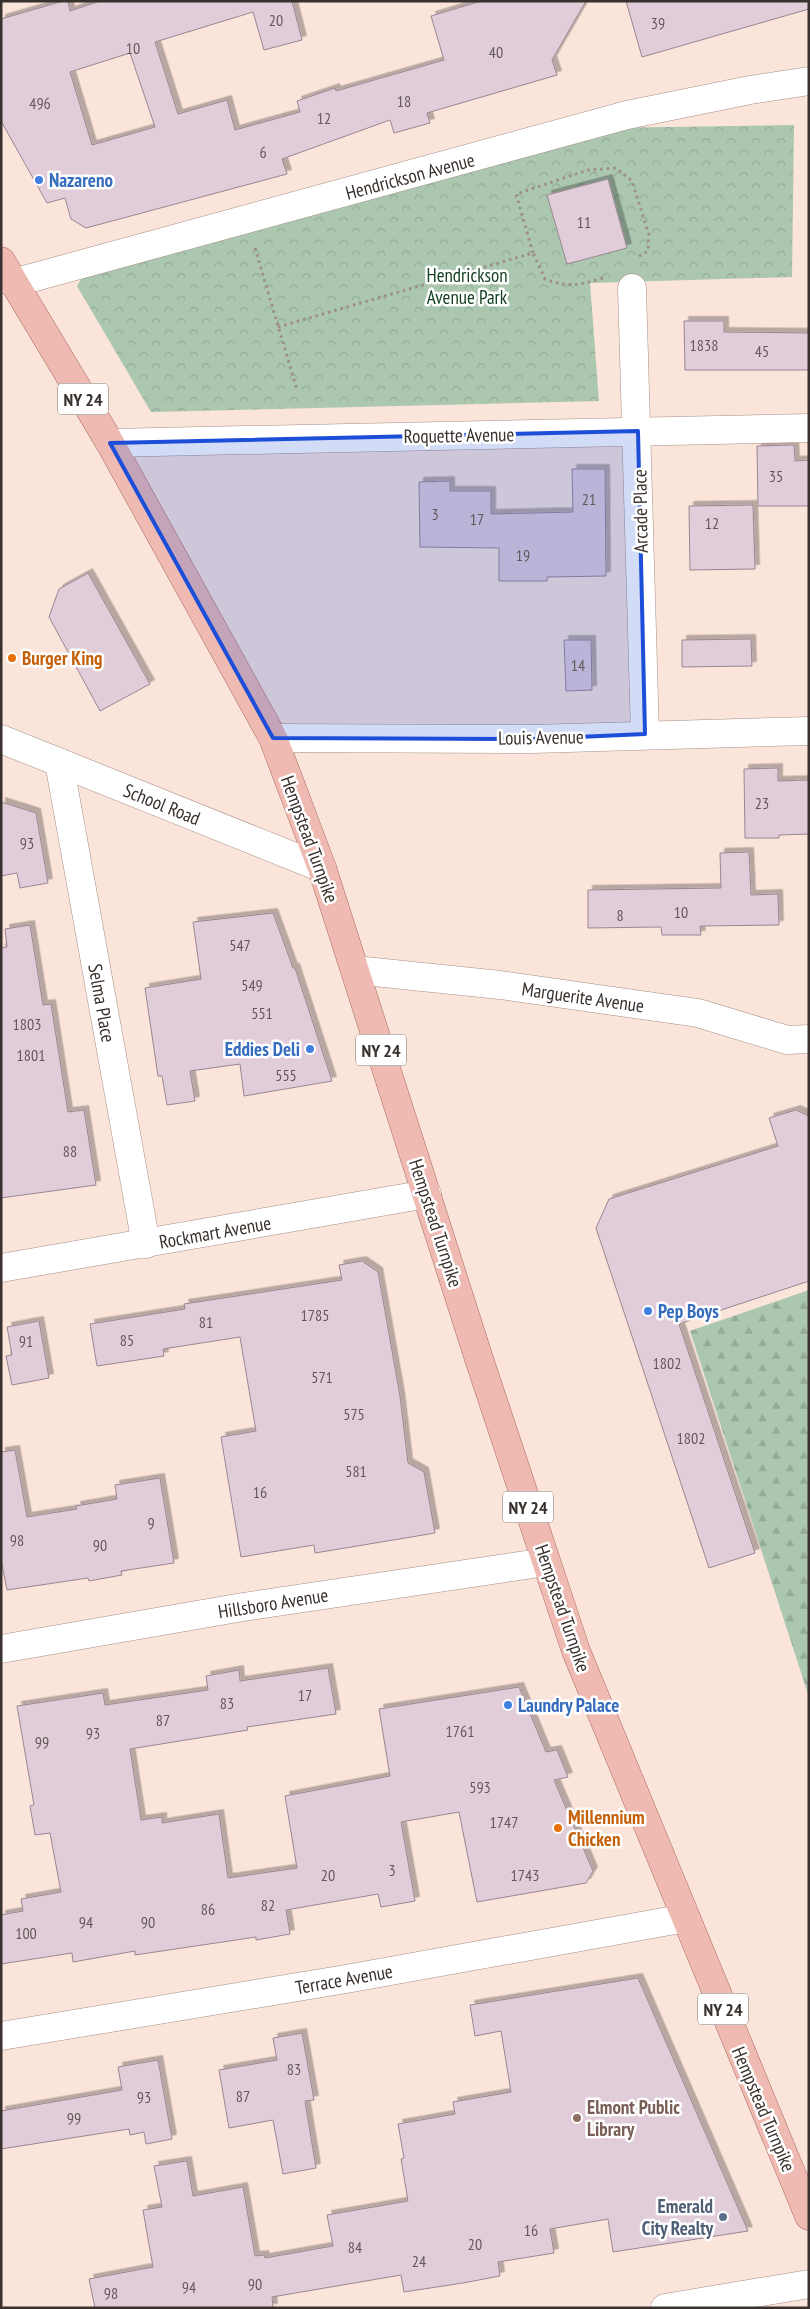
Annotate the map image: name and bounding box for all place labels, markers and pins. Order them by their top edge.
place label: Nazareno [49,168,113,192]
marker: Nazareno [33,174,45,186]
place label: Burger King [22,646,102,670]
marker: Burger King [6,652,18,664]
place label: Eddies Deli [225,1037,300,1061]
marker: Eddies Deli [304,1043,316,1055]
place label: Pep Boys [658,1299,719,1323]
marker: Pep Boys [642,1305,654,1317]
place label: Laundry Palace [518,1693,619,1717]
marker: Laundry Palace [502,1699,514,1711]
place label: Millennium Chicken [568,1805,645,1851]
marker: Millennium Chicken [552,1822,564,1834]
place label: Elmont Public Library [587,2095,680,2141]
marker: Elmont Public Library [571,2112,583,2124]
place label: Emerald City Realty [642,2194,713,2240]
marker: Emerald City Realty [717,2211,729,2223]

